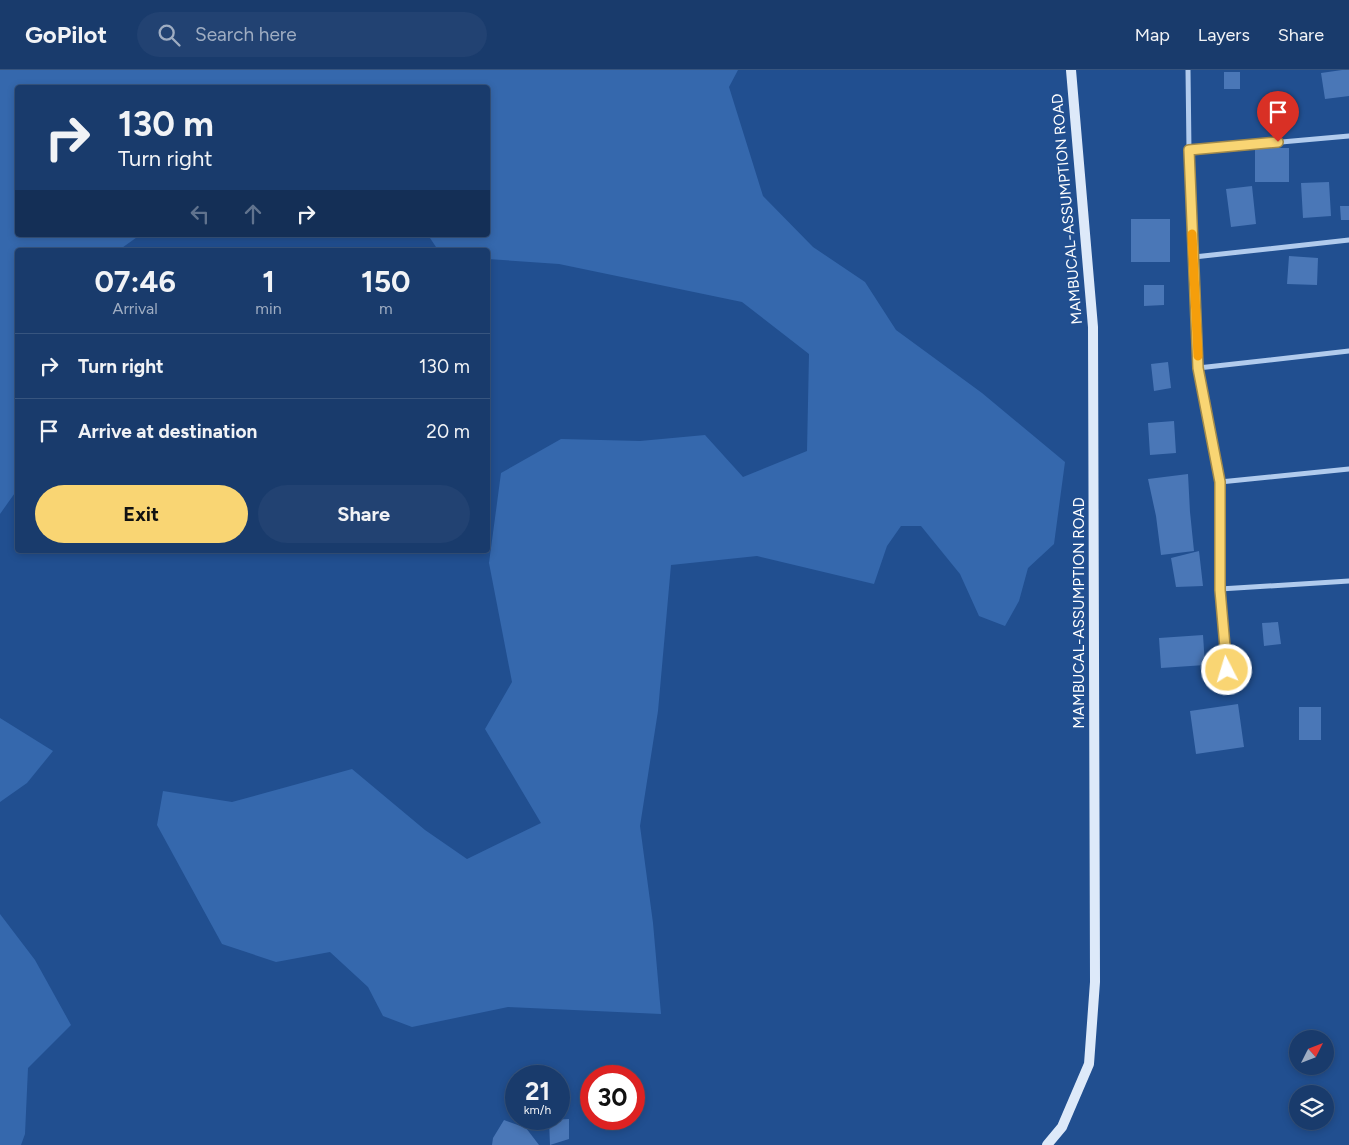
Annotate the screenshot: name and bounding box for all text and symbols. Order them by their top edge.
search box [137,12,487,57]
text: GoPilot [25,20,107,49]
icon: search [155,21,183,49]
text: Search here [195,23,297,46]
text: Map [1135,24,1170,46]
text: Layers [1198,24,1250,46]
text: Share [1278,24,1324,46]
pin [1257,91,1299,142]
street label: MAMBUCAL-ASSUMPTION ROAD [1048,93,1086,325]
icon: arrive [1264,98,1292,126]
text: 130 m [118,103,214,145]
icon: right [35,105,100,170]
text: Turn right [118,145,213,172]
icon: left [186,200,214,228]
icon: ahead [239,200,267,228]
icon: right [292,200,320,228]
text: 07:46 [94,263,176,300]
text: 1 [262,263,275,300]
text: 150 [361,263,411,300]
text: Arrival [113,299,158,318]
text: min [255,299,282,318]
text: m [379,299,393,318]
icon: right [35,352,63,380]
text: Turn right [78,355,164,378]
text: 130 m [419,355,470,378]
icon: arrive [35,417,63,445]
text: Arrive at destination [78,420,257,443]
text: 20 m [426,420,470,443]
button: Exit [35,485,248,543]
button: Share [258,485,470,543]
street label: MAMBUCAL-ASSUMPTION ROAD [1070,497,1088,729]
position arrow [1200,643,1252,695]
north arrow [1289,1030,1334,1075]
map controls [1289,1030,1334,1130]
speed limit sign: 30 [580,1065,645,1130]
text: 21 [525,1076,550,1106]
button: layers [1289,1085,1334,1130]
text: km/h [524,1103,551,1117]

